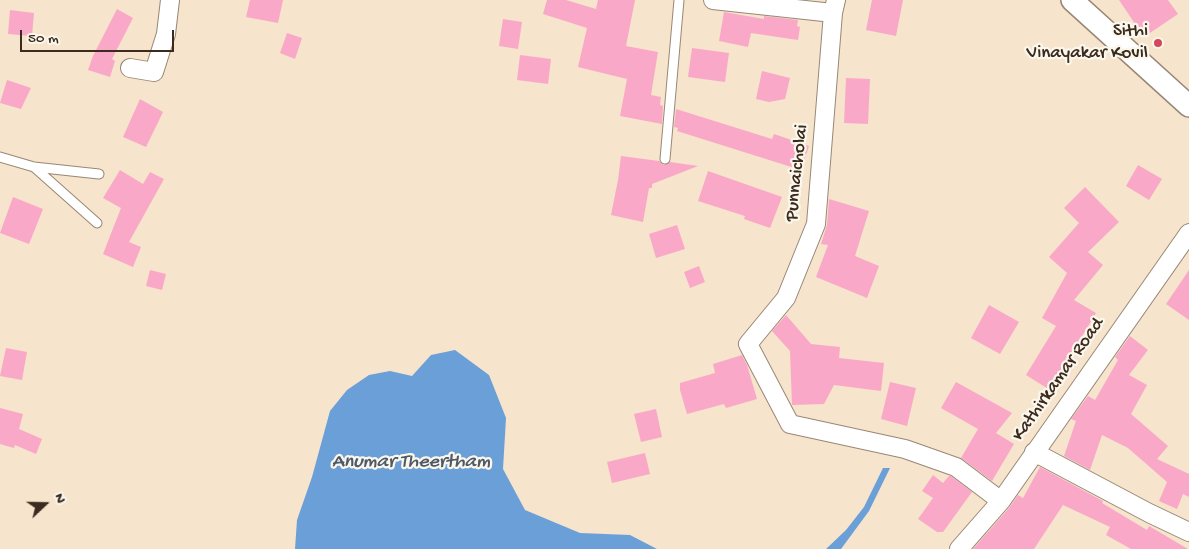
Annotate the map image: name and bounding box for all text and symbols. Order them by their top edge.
scale bar [22,20,176,52]
place label: Sithi Vinayakar Kovil [1027,21,1148,65]
text: 50 m [28,30,59,48]
marker: Sithi Vinayakar Kovil [1152,37,1164,49]
street label: Punnaicholai [782,123,814,223]
street label: Kathirkamar Road [1008,314,1110,446]
water label: Anumar Theertham [332,451,490,475]
north arrow [20,479,70,529]
text: N [50,491,69,506]

